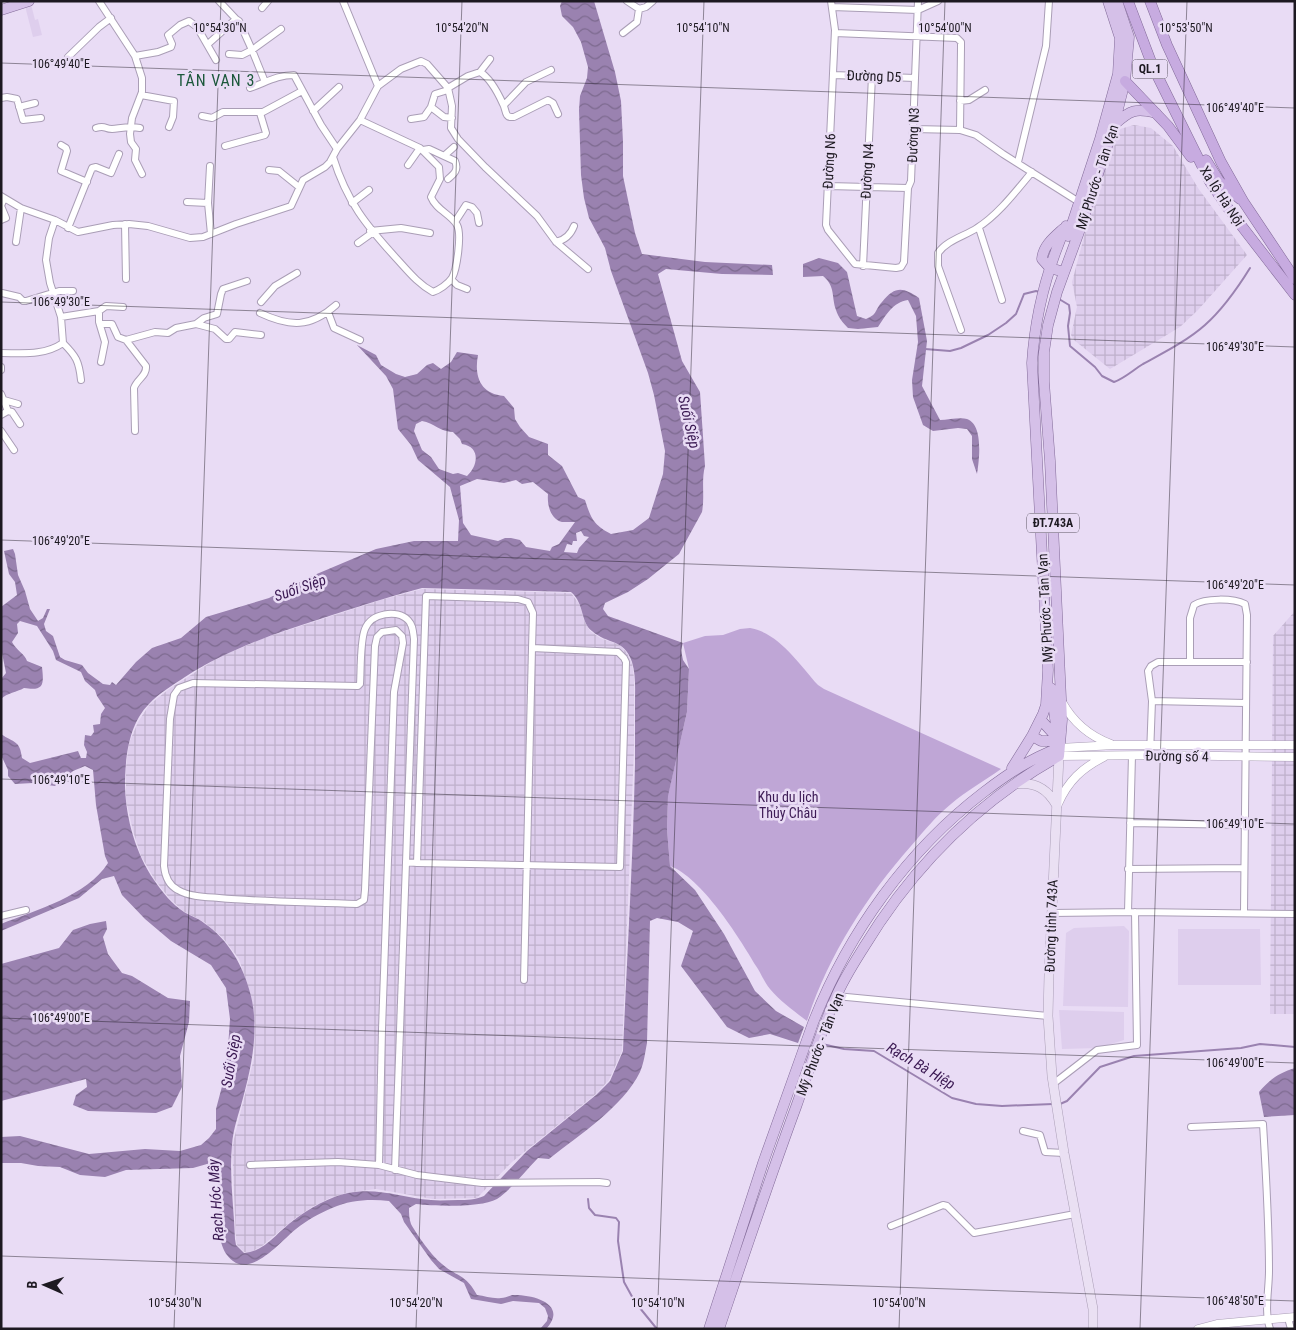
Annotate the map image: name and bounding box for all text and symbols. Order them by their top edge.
text: 10°54'30"N [193,21,247,35]
text: 10°54'20"N [435,21,489,35]
text: 10°54'10"N [676,21,730,35]
text: 10°54'00"N [918,21,972,35]
text: 10°53'50"N [1159,21,1213,35]
text: 106°49'40"E [32,57,90,71]
road number: QL.1 [1132,60,1168,78]
street label: Đường D5 [846,67,902,85]
district label: TÂN VẠN 3 [177,71,255,90]
text: 106°49'40"E [1206,101,1264,115]
street label: Đường N3 [904,107,922,163]
street label: Mỹ Phước - Tân Vạn [1073,123,1121,231]
street label: Đường N6 [820,133,838,189]
street label: Đường N4 [858,143,876,199]
street label: Xa lộ Hà Nội [1197,163,1247,229]
text: 106°49'30"E [32,295,90,309]
text: 106°49'30"E [1206,340,1264,354]
water label: Suối Siệp [674,394,704,450]
road number: ĐT.743A [1027,514,1079,532]
text: 106°49'20"E [32,534,90,548]
street label: Mỹ Phước - Tân Vạn [1034,553,1056,663]
water label: Suối Siệp [272,571,328,605]
text: 106°49'20"E [1206,578,1264,592]
street label: Đường số 4 [1145,747,1209,765]
text: 106°49'10"E [32,773,90,787]
park label: Khu du lịch Thủy Châu [758,789,818,821]
text: 106°49'10"E [1206,817,1264,831]
street label: Đường tỉnh 743A [1041,879,1061,973]
street label: Mỹ Phước - Tân Vạn [793,990,847,1098]
text: 106°49'00"E [32,1011,90,1025]
water label: Suối Siệp [217,1033,245,1089]
water label: Rạch Bà Hiệp [884,1039,958,1093]
text: 106°49'00"E [1206,1056,1264,1070]
water label: Rạch Hóc Mây [204,1157,228,1242]
north arrow [20,1260,70,1310]
text: B [24,1280,40,1289]
text: 106°48'50"E [1206,1294,1264,1308]
text: 10°54'30"N [148,1296,202,1310]
text: 10°54'20"N [389,1296,443,1310]
text: 10°54'10"N [631,1296,685,1310]
text: 10°54'00"N [872,1296,926,1310]

